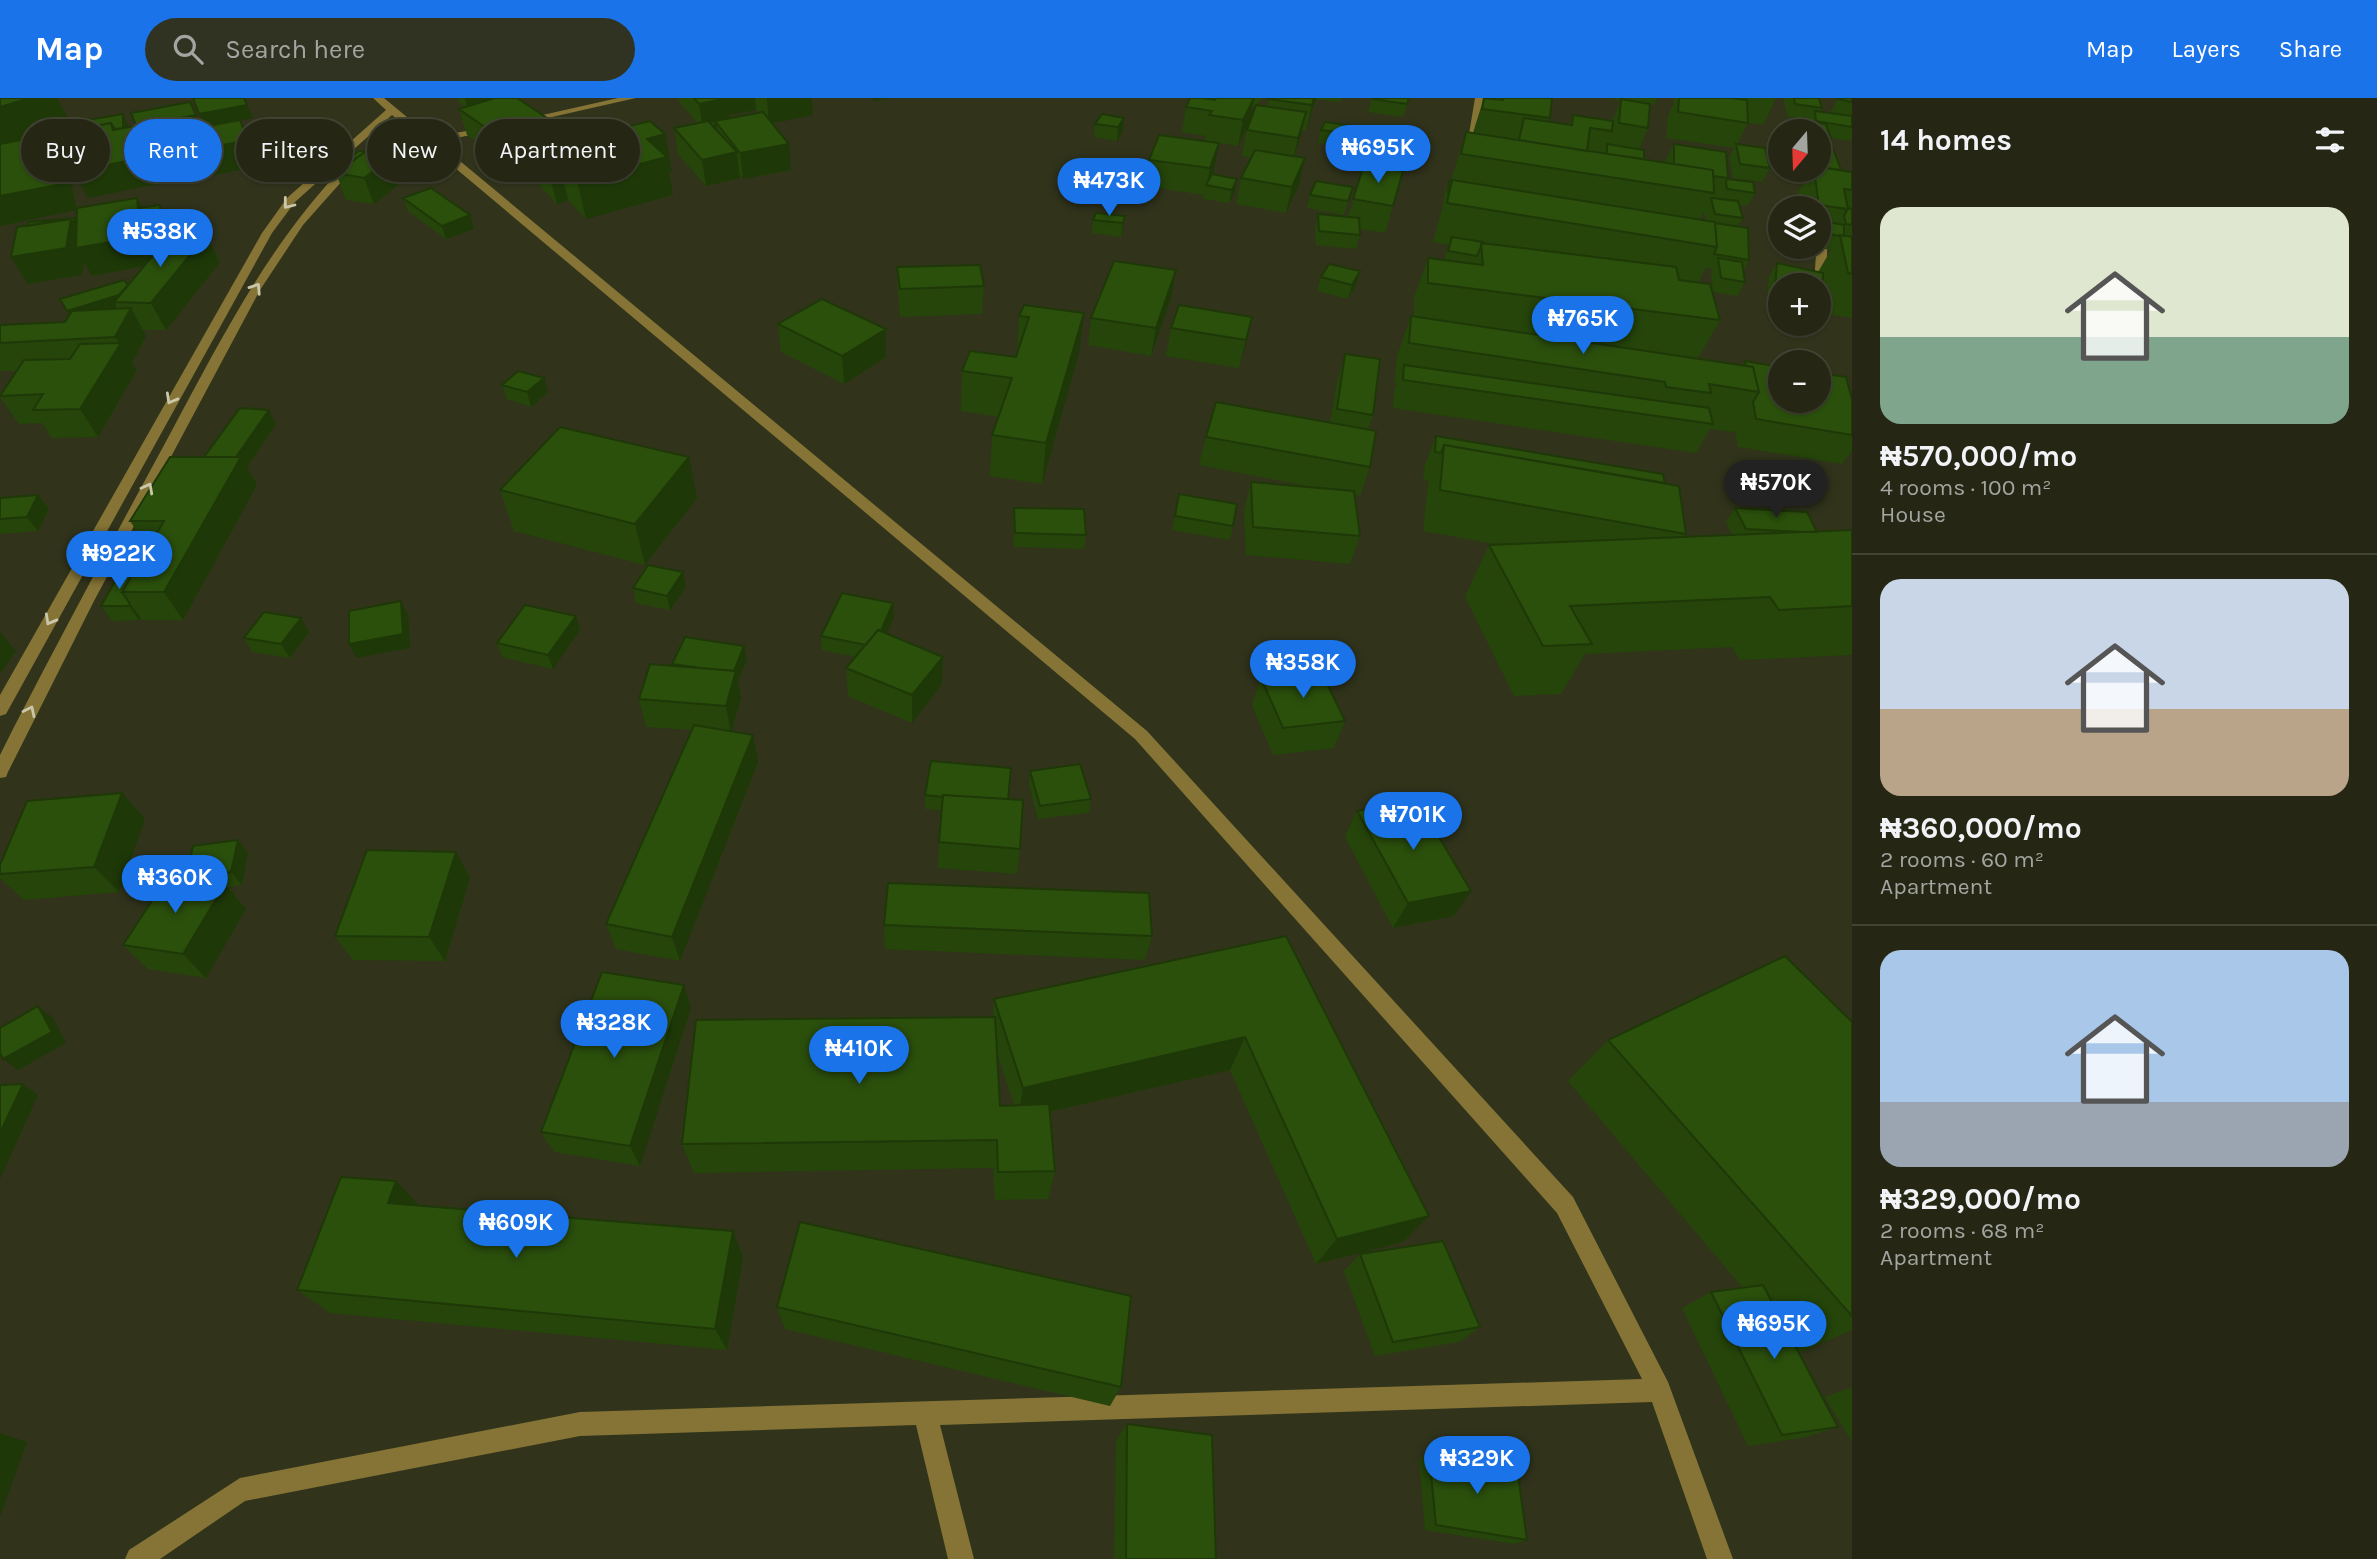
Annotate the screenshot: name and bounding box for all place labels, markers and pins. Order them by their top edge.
pin: ₦695K [1329,126,1427,185]
pin: ₦473K [1060,158,1158,218]
pin: ₦538K [111,209,209,269]
pin: ₦765K [1534,296,1632,356]
pin: ₦570K [1727,460,1825,520]
pin: ₦922K [70,532,168,591]
pin: ₦358K [1254,640,1352,700]
pin: ₦701K [1364,792,1462,852]
pin: ₦360K [126,856,224,915]
pin: ₦328K [565,1000,663,1060]
pin: ₦410K [810,1026,908,1086]
pin: ₦609K [467,1200,565,1260]
pin: ₦695K [1725,1302,1823,1361]
pin: ₦329K [1428,1436,1526,1496]

